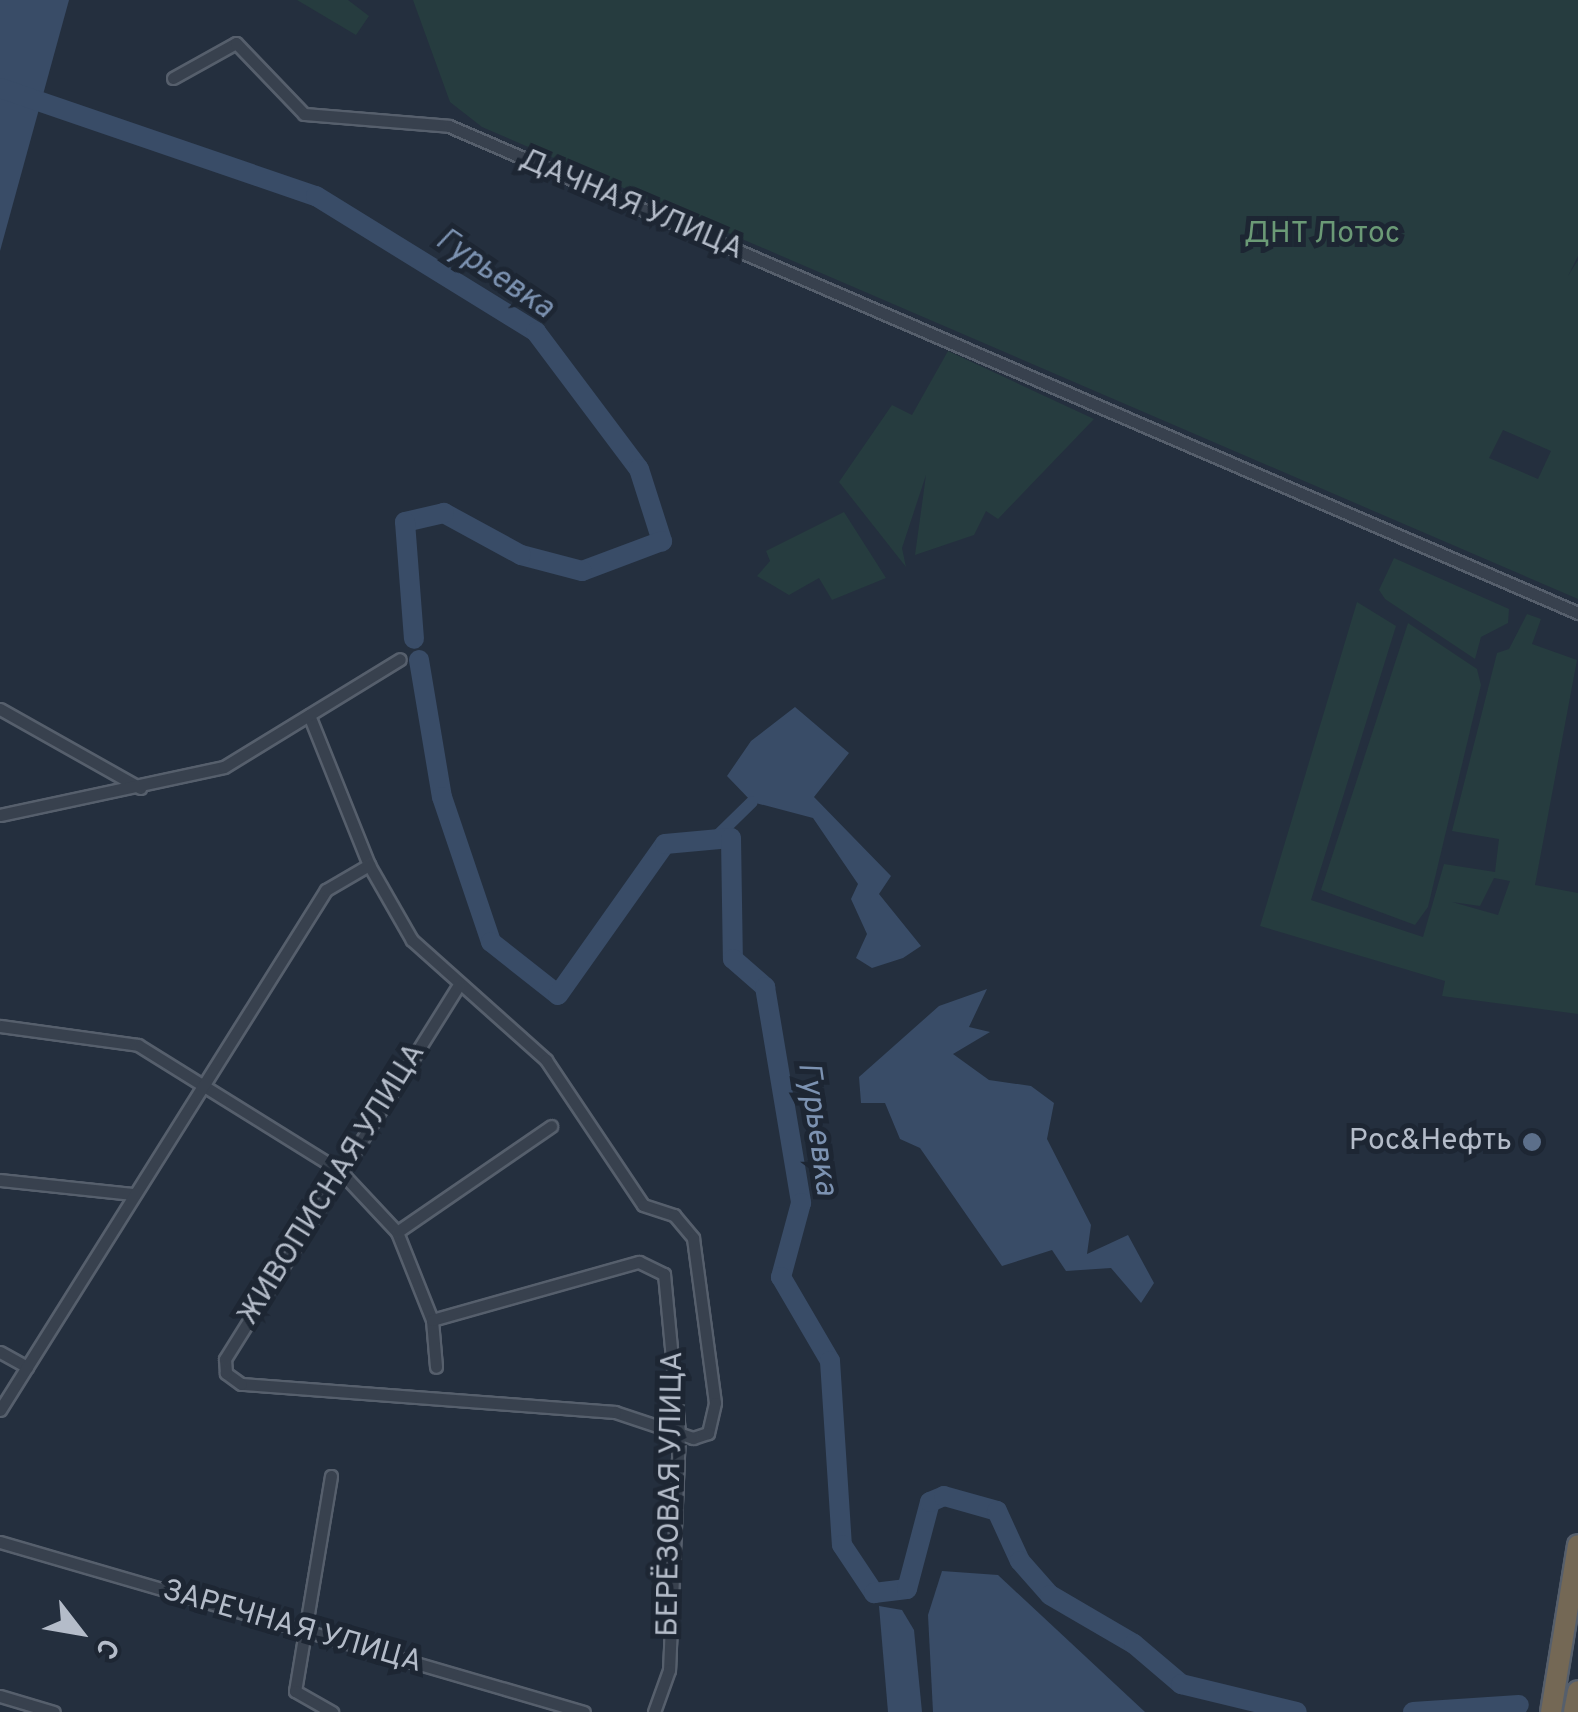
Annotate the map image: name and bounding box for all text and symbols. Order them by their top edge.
street label: ДАЧНАЯ УЛИЦА [514,143,748,269]
park label: ДНТ Лотос [1243,217,1401,253]
water label: Гурьевка [428,222,560,328]
street label: ЖИВОПИСНАЯ УЛИЦА [232,1038,434,1332]
water label: Гурьевка [788,1060,844,1198]
place label: Рос&Нефть [1349,1124,1512,1160]
marker: Рос&Нефть [1521,1131,1543,1153]
street label: БЕРЁЗОВАЯ УЛИЦА [652,1351,692,1637]
street label: ЗАРЕЧНАЯ УЛИЦА [158,1574,426,1682]
north arrow [30,1582,130,1682]
text: С [86,1631,126,1664]

